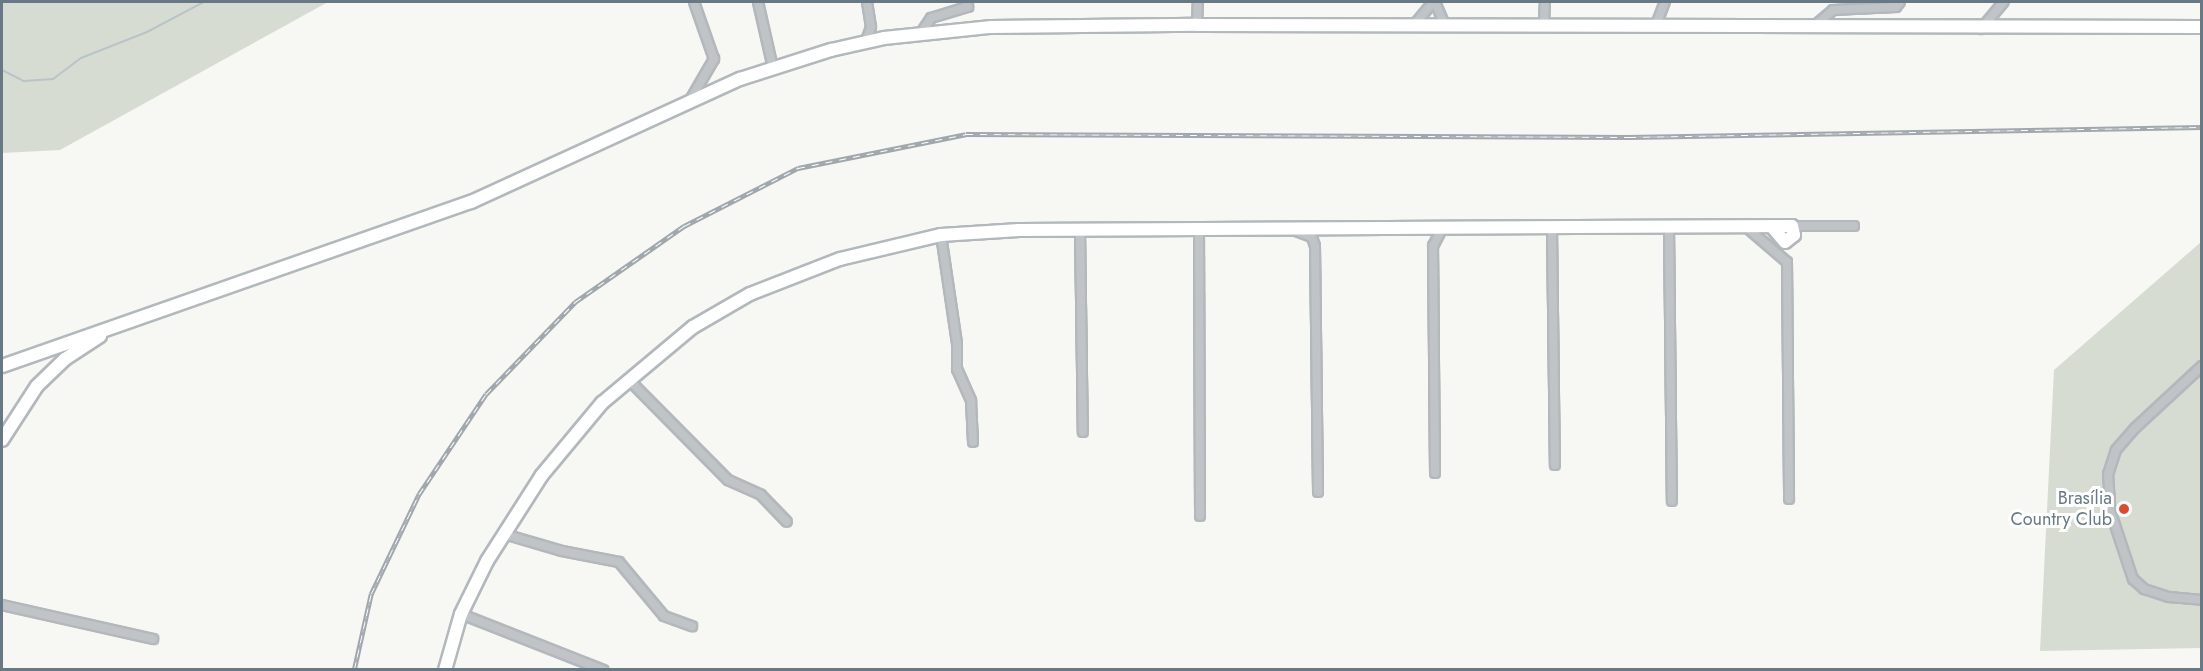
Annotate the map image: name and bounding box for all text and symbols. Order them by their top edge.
place label: Brasília Country Club [2010,488,2112,530]
marker: Brasília Country Club [2117,502,2131,516]

